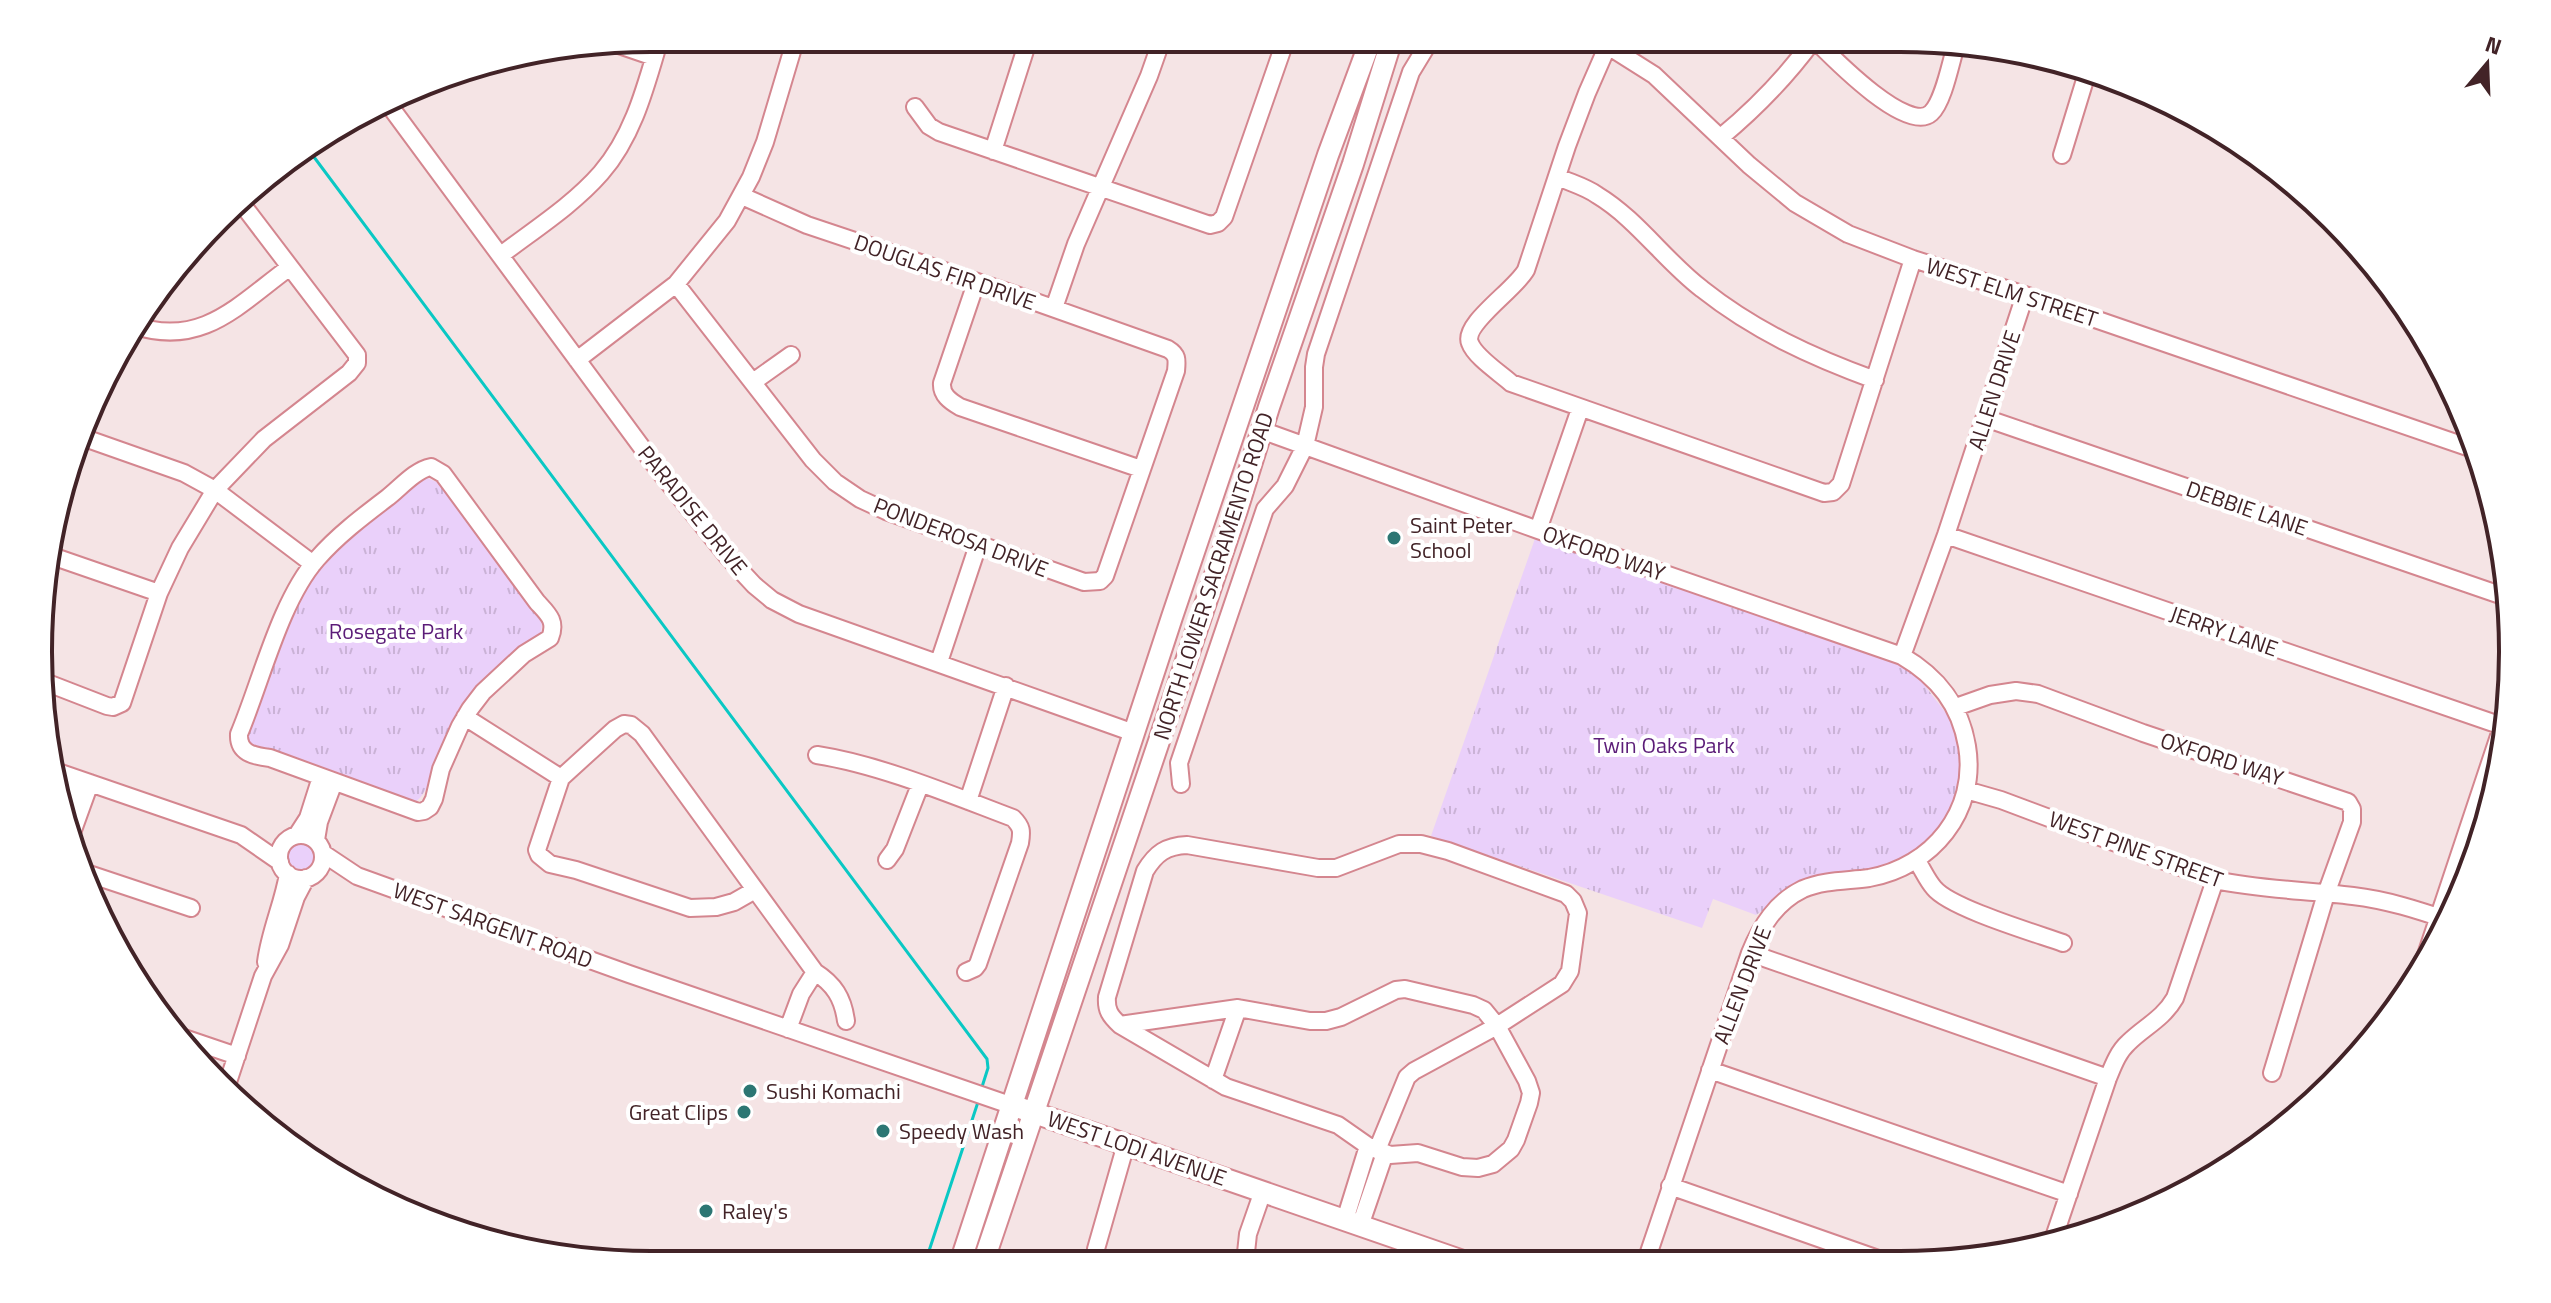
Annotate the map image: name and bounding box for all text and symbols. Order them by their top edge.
north arrow [2447,24,2527,104]
text: N [2481,27,2506,64]
street label: DOUGLAS FIR DRIVE [850,225,1040,319]
street label: WEST ELM STREET [1922,248,2103,336]
street label: ALLEN DRIVE [1959,326,2029,454]
street label: NORTH LOWER SACRAMENTO ROAD [1144,408,1282,744]
street label: PARADISE DRIVE [630,438,756,582]
street label: DEBBIE LANE [2182,471,2312,545]
street label: PONDEROSA DRIVE [869,488,1053,586]
place label: Saint Peter School [1410,508,1513,567]
street label: OXFORD WAY [1538,516,1670,590]
marker: Saint Peter School [1385,529,1403,547]
street label: JERRY LANE [2165,597,2283,665]
park label: Rosegate Park [329,614,464,648]
street label: OXFORD WAY [2156,723,2288,795]
park label: Twin Oaks Park [1593,728,1735,762]
street label: WEST PINE STREET [2044,802,2228,896]
street label: WEST SARGENT ROAD [388,873,598,977]
street label: ALLEN DRIVE [1704,921,1780,1049]
place label: Sushi Komachi [766,1074,901,1108]
marker: Sushi Komachi [741,1082,759,1100]
place label: Great Clips [629,1095,728,1129]
street label: WEST LODI AVENUE [1043,1101,1231,1195]
marker: Great Clips [735,1103,753,1121]
place label: Speedy Wash [899,1114,1024,1148]
marker: Speedy Wash [874,1122,892,1140]
place label: Raley's [722,1194,788,1228]
marker: Raley's [697,1202,715,1220]

